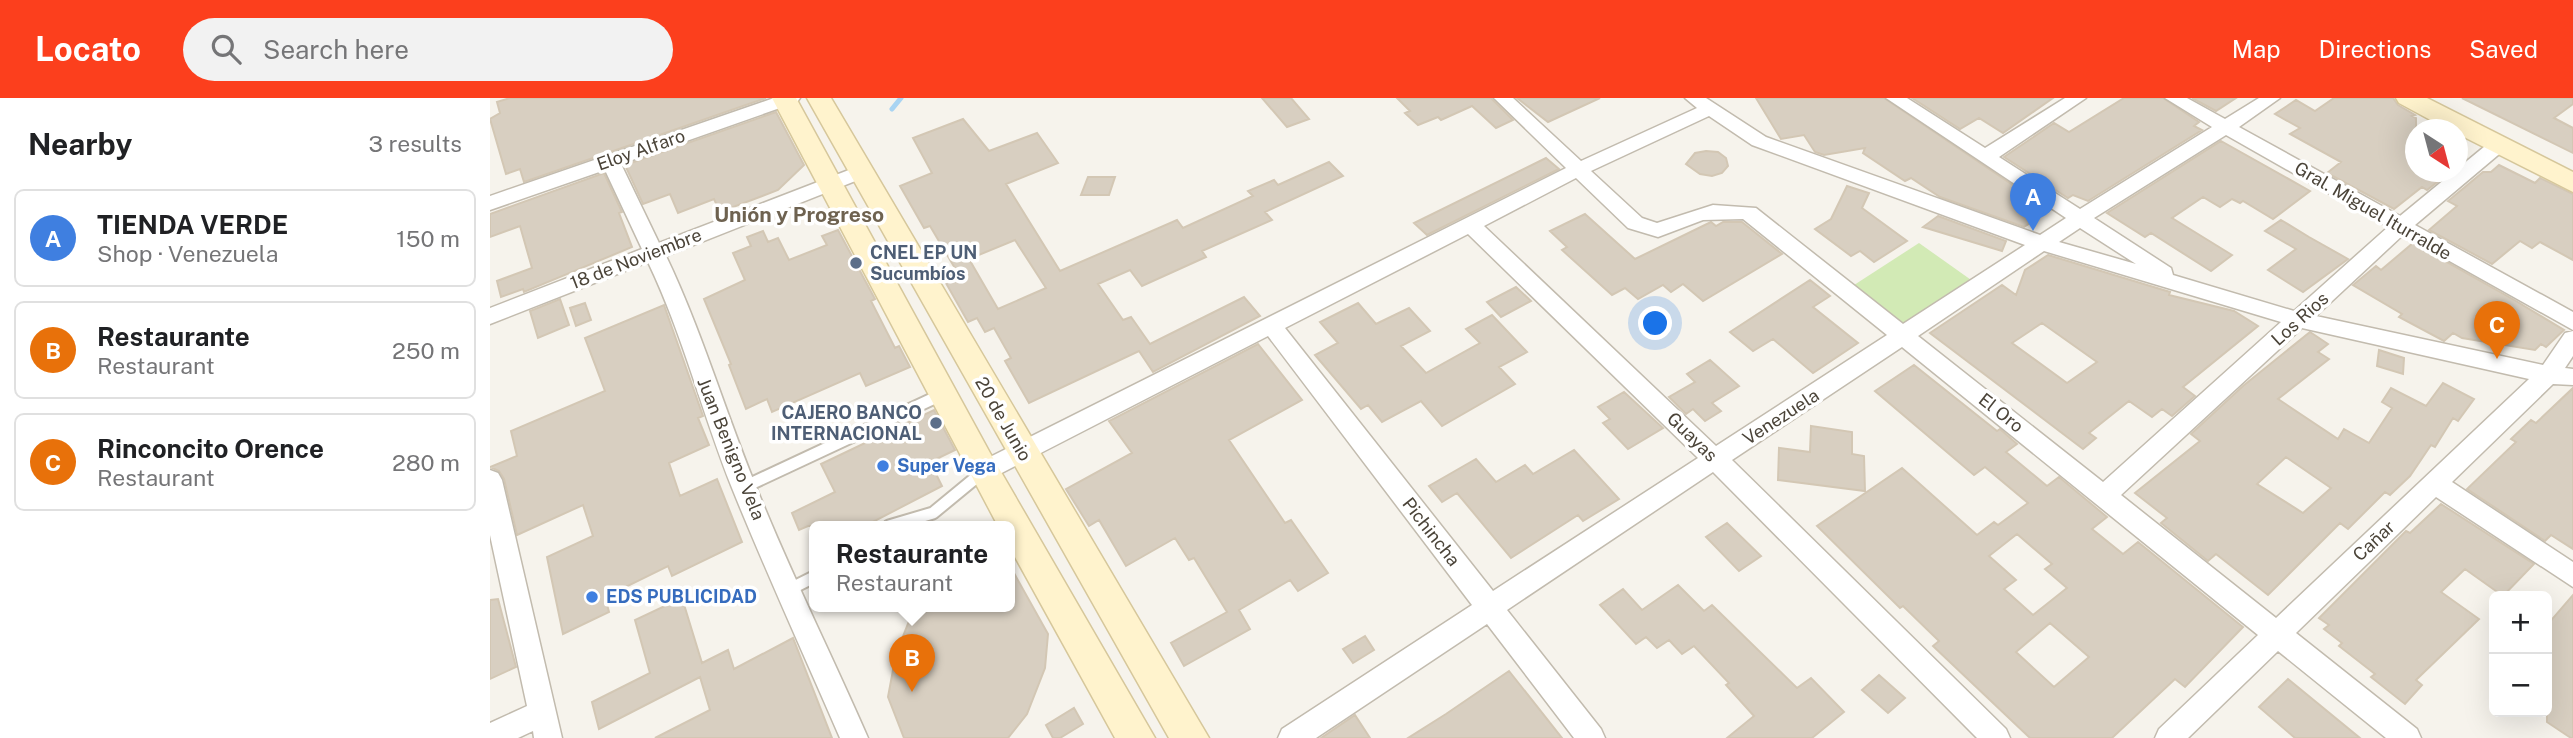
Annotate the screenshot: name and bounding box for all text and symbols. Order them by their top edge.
search box [183,18,673,81]
text: Locato [35,30,141,68]
icon: search [207,30,245,68]
text: Search here [263,34,409,65]
text: Map [2232,35,2281,63]
text: Directions [2319,35,2431,63]
text: Saved [2469,35,2538,63]
north arrow [2405,119,2468,182]
street label: Eloy Alfaro [594,125,688,174]
text: Nearby [28,126,132,162]
text: 3 results [368,130,462,157]
street label: Gral. Miguel Iturralde [2291,157,2455,264]
pin: A [2010,173,2056,231]
district label: Unión y Progreso [714,202,884,227]
text: TIENDA VERDE [97,209,288,240]
street label: 18 de Noviembre [567,224,704,293]
text: A [45,225,61,252]
text: 150 m [396,225,460,252]
text: Shop · Venezuela [97,240,278,267]
place label: CNEL EP UN Sucumbíos [870,242,977,284]
marker: CNEL EP UN Sucumbíos [848,255,864,271]
street label: Los Rios [2267,288,2332,350]
pin: C [2474,301,2520,359]
your location [1638,306,1672,340]
text: Restaurante [97,321,250,352]
text: B [45,337,61,364]
text: 250 m [392,337,460,364]
text: Restaurant [97,352,215,379]
street label: 20 de Junio [971,373,1036,465]
street label: Juan Benigno Vela [693,375,770,523]
street label: Venezuela [1739,384,1823,449]
street label: El Oro [1975,389,2028,437]
place label: CAJERO BANCO INTERNACIONAL [771,402,922,444]
street label: Guayas [1663,408,1722,466]
marker: CAJERO BANCO INTERNACIONAL [928,415,944,431]
text: Rinconcito Orence [97,433,324,464]
text: C [45,449,61,476]
text: 280 m [392,449,460,476]
place label: Super Vega [897,455,996,476]
marker: Super Vega [875,458,891,474]
text: Restaurant [97,464,215,491]
street label: Pichincha [1398,493,1465,570]
street label: Cañar [2348,516,2399,565]
popup [809,521,1015,612]
text: Restaurante [836,538,988,569]
text: Restaurant [836,569,953,596]
place label: EDS PUBLICIDAD [606,586,757,607]
marker: EDS PUBLICIDAD [584,589,600,605]
map controls [2489,591,2552,717]
button: + [2489,591,2552,654]
pin: B [889,634,935,692]
button: − [2489,654,2552,717]

